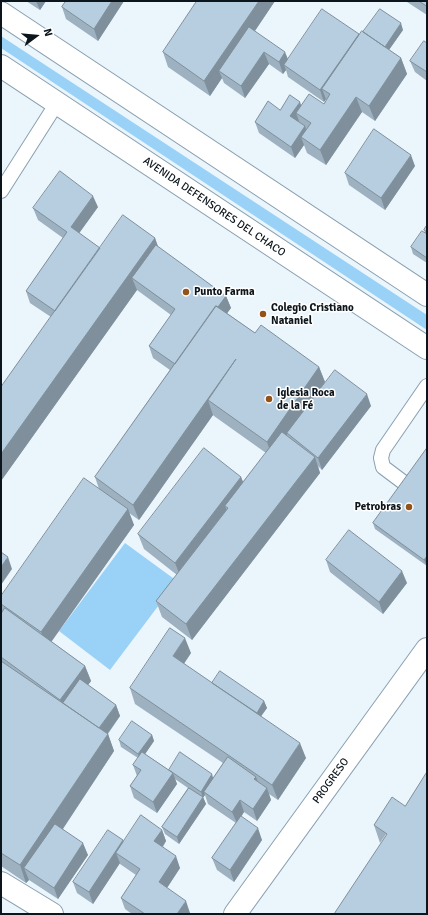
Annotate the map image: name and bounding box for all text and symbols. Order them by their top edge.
north arrow [16,16,56,56]
text: N [41,27,55,38]
street label: AVENIDA DEFENSORES DEL CHACO [140,154,288,260]
place label: Punto Farma [194,285,255,299]
marker: Punto Farma [181,287,191,297]
place label: Colegio Cristiano Nataniel [271,301,354,327]
marker: Colegio Cristiano Nataniel [258,309,268,319]
place label: Iglesia Roca de la Fé [277,386,335,412]
marker: Iglesia Roca de la Fé [264,394,274,404]
place label: Petrobras [355,500,401,514]
marker: Petrobras [404,502,414,512]
street label: PROGRESO [310,756,352,806]

